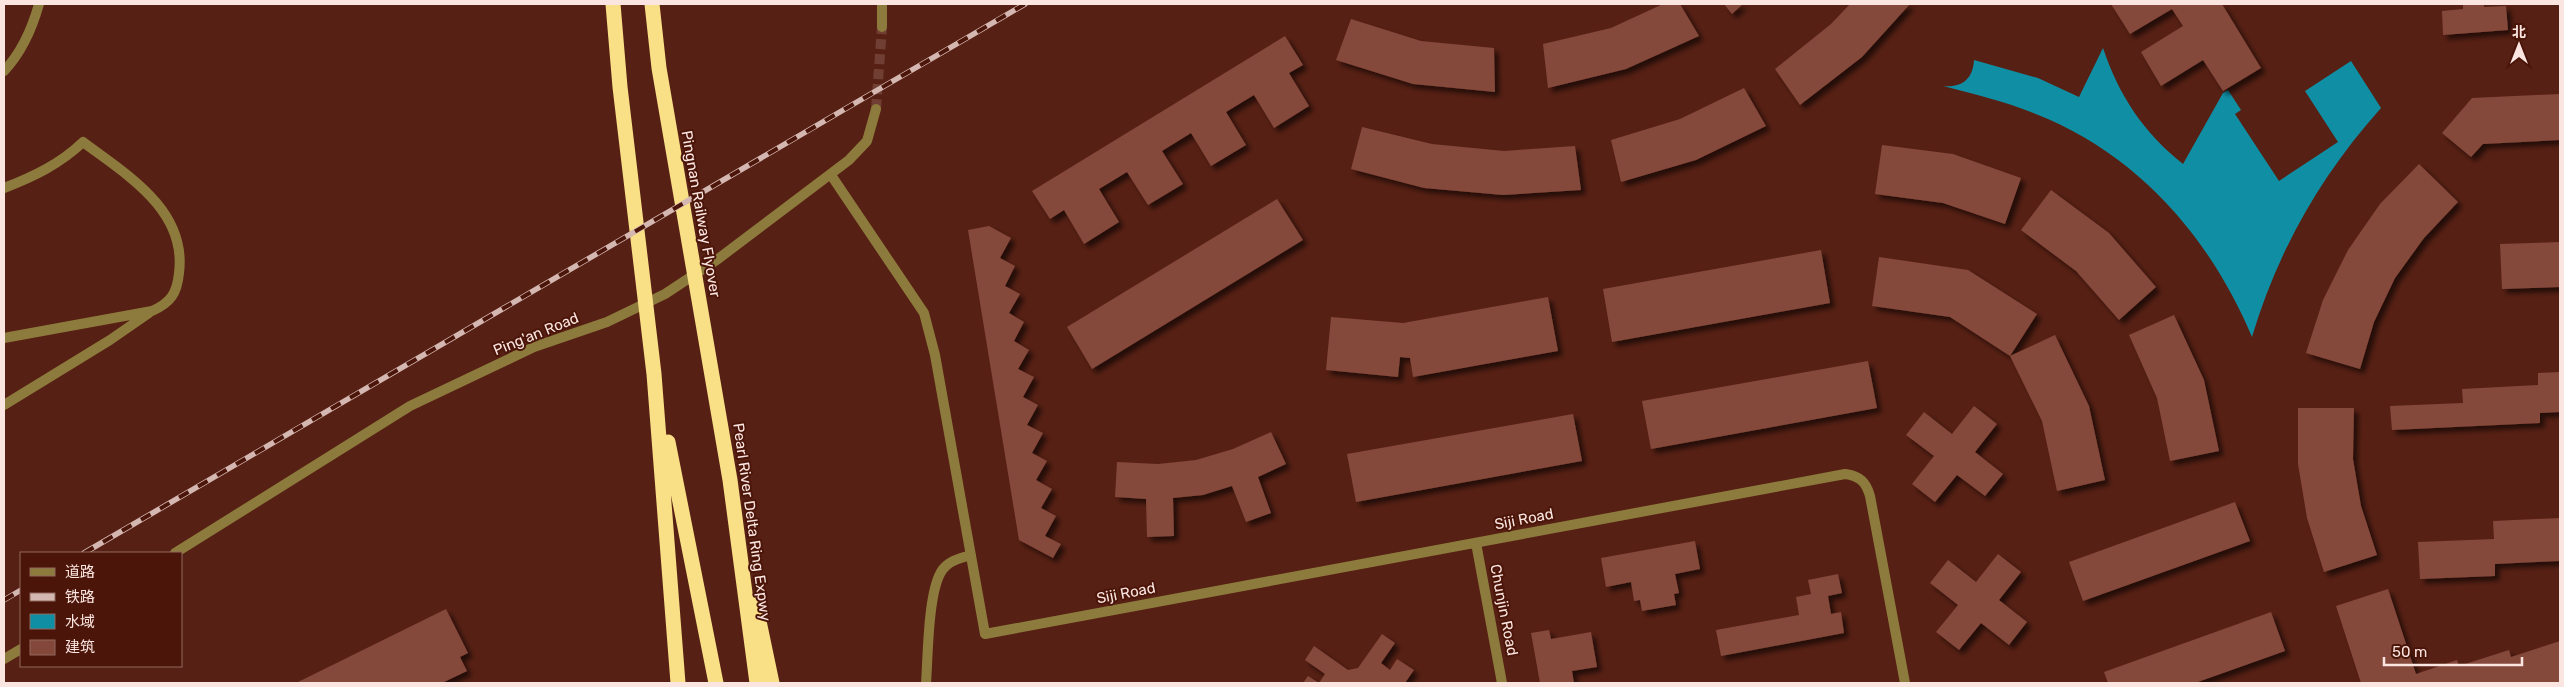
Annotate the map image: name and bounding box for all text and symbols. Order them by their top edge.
north arrow [2494,20,2544,70]
text: 北 [2512,24,2526,41]
street label: Pingnan Railway Flyover [677,129,725,299]
street label: Ping'an Road [491,309,581,359]
street label: Pearl River Delta Ring Expwy [729,422,775,622]
street label: Siji Road [1493,504,1555,534]
legend [20,552,182,667]
text: 道路 [65,563,95,581]
street label: Chunjin Road [1486,563,1522,657]
street label: Siji Road [1095,578,1157,608]
text: 铁路 [65,588,95,606]
text: 水域 [65,613,95,631]
scale bar [2384,634,2522,666]
text: 建筑 [65,638,95,656]
text: 50 m [2392,643,2427,661]

